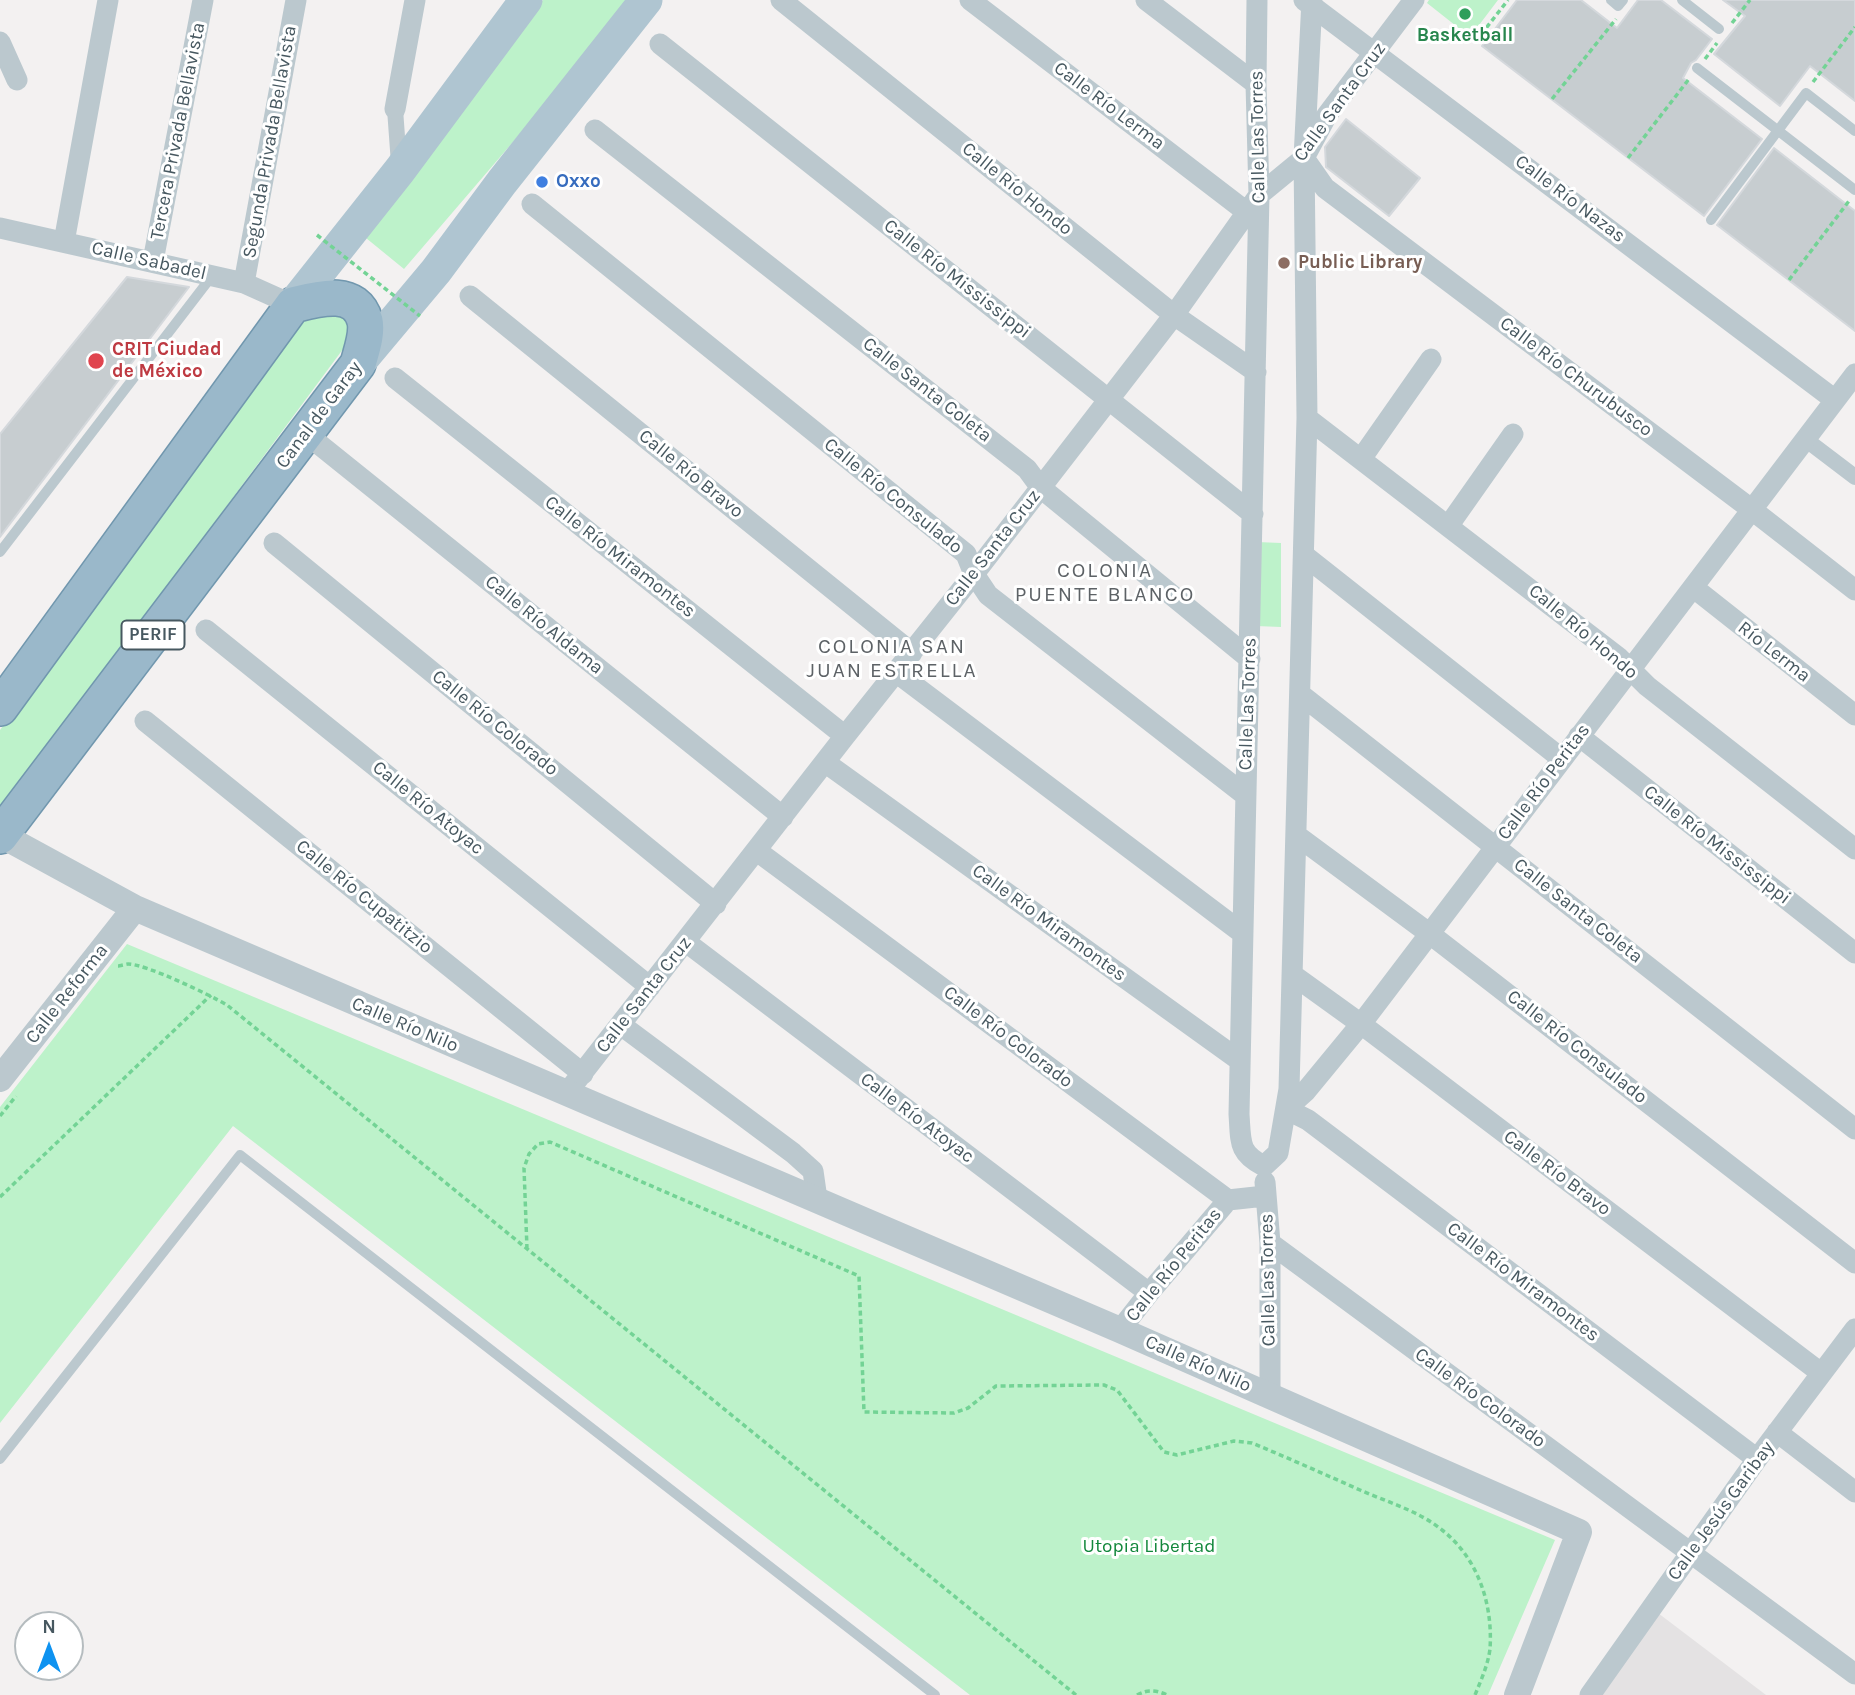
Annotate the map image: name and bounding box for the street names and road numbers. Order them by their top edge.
street label: Tercera Privada Bellavista [146,20,210,242]
street label: Segunda Privada Bellavista [238,24,302,260]
street label: Calle Santa Cruz [1289,38,1391,166]
street label: Calle Río Lerma [1049,57,1169,155]
street label: Calle Las Torres [1245,70,1271,204]
street label: Calle Río Hondo [957,138,1077,240]
street label: Calle Río Nazas [1510,150,1630,248]
street label: Calle Río Mississippi [879,215,1035,343]
street label: Calle Sabadel [89,237,209,285]
street label: Calle Río Churubusco [1495,312,1657,442]
street label: Calle Santa Coleta [858,333,996,447]
street label: Canal de Garay [271,357,367,473]
street label: Calle Río Bravo [634,425,748,523]
street label: Calle Río Consulado [819,433,967,559]
street label: Calle Santa Cruz [940,485,1046,611]
street label: Calle Río Miramontes [540,491,700,623]
street label: Calle Río Aldama [480,570,608,680]
street label: Calle Río Hondo [1524,580,1642,684]
street label: Río Lerma [1733,617,1815,687]
road number: PERIF [122,620,184,650]
street label: Calle Las Torres [1234,637,1262,771]
street label: Calle Río Colorado [427,665,563,781]
street label: Calle Río Peritas [1493,719,1595,845]
street label: Calle Río Atoyac [368,756,488,860]
street label: Calle Río Mississippi [1639,781,1795,909]
street label: Calle Río Cupatitzio [291,835,437,959]
street label: Calle Santa Coleta [1509,854,1647,968]
street label: Calle Río Miramontes [968,859,1130,987]
street label: Calle Santa Cruz [591,932,697,1058]
street label: Calle Reforma [21,940,113,1048]
street label: Calle Río Colorado [939,981,1077,1093]
street label: Calle Río Consulado [1502,985,1652,1109]
street label: Calle Río Nilo [348,992,462,1058]
street label: Calle Río Atoyac [856,1068,978,1168]
street label: Calle Río Bravo [1499,1125,1615,1221]
street label: Calle Río Peritas [1121,1204,1227,1326]
street label: Calle Las Torres [1255,1213,1281,1347]
street label: Calle Río Miramontes [1442,1217,1604,1347]
street label: Calle Río Nilo [1141,1330,1255,1398]
street label: Calle Río Colorado [1410,1343,1550,1453]
street label: Calle Jesús Garibay [1663,1437,1779,1585]

